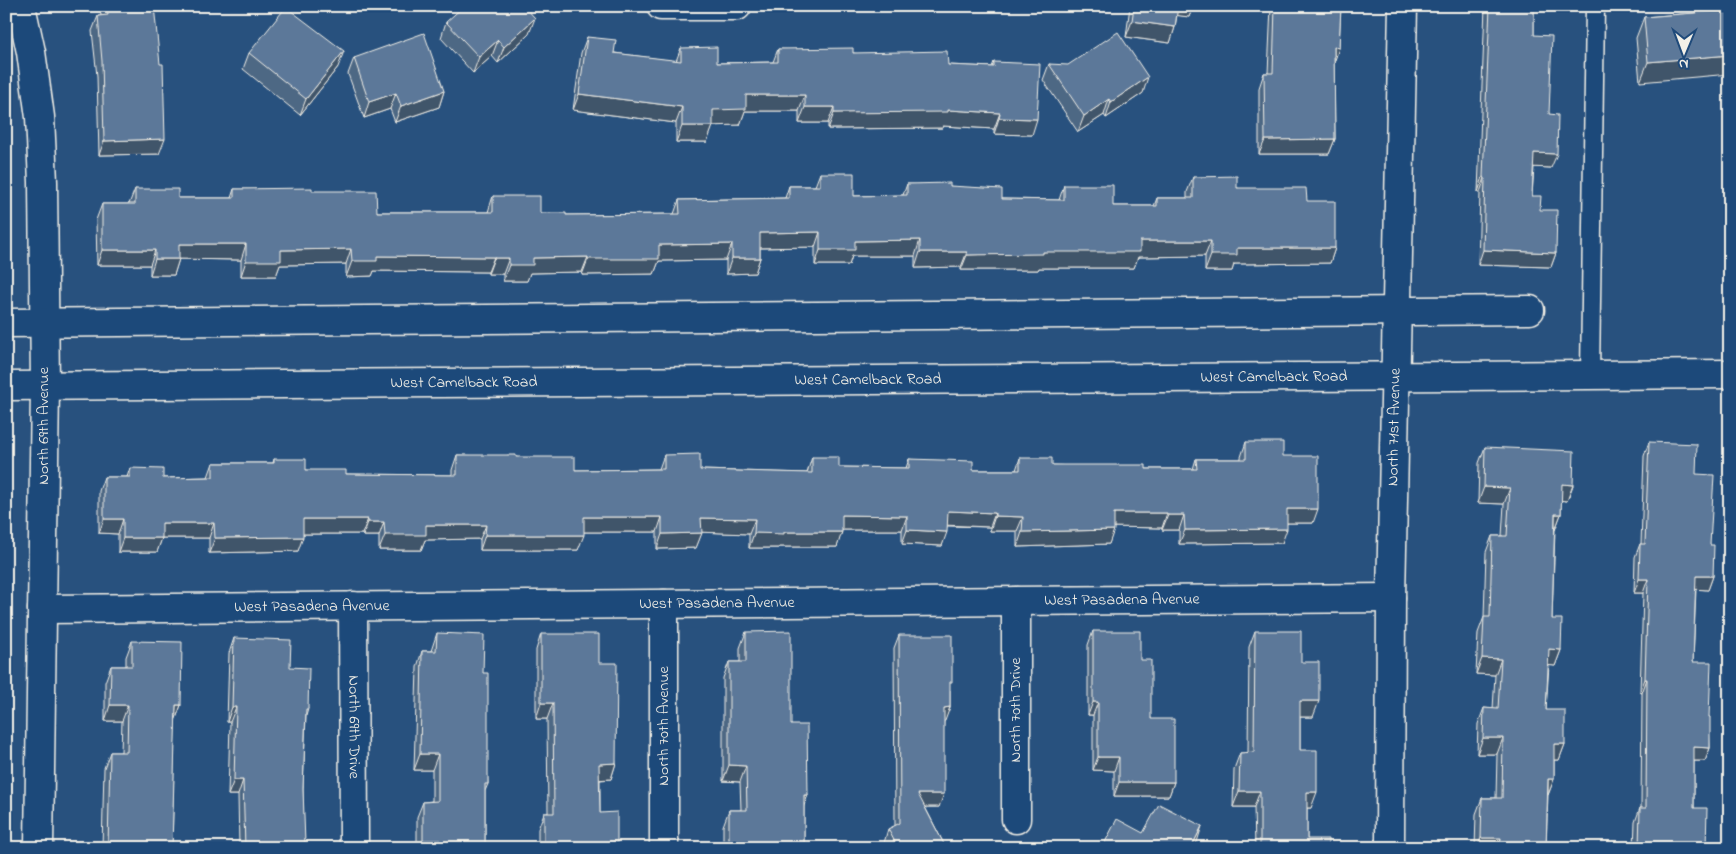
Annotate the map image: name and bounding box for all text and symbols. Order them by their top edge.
north arrow [1658,28,1708,78]
text: N [1679,53,1689,74]
street label: West Camelback Road [1200,365,1348,390]
street label: North 69th Avenue [32,366,56,485]
street label: West Camelback Road [794,367,942,393]
street label: North 71st Avenue [1381,367,1408,486]
street label: West Camelback Road [390,370,538,395]
street label: West Pasadena Avenue [1044,588,1201,613]
street label: West Pasadena Avenue [639,591,796,616]
street label: West Pasadena Avenue [234,594,391,619]
street label: North 70th Drive [1004,657,1028,762]
street label: North 70th Avenue [652,665,676,786]
street label: North 69th Drive [341,675,366,780]

